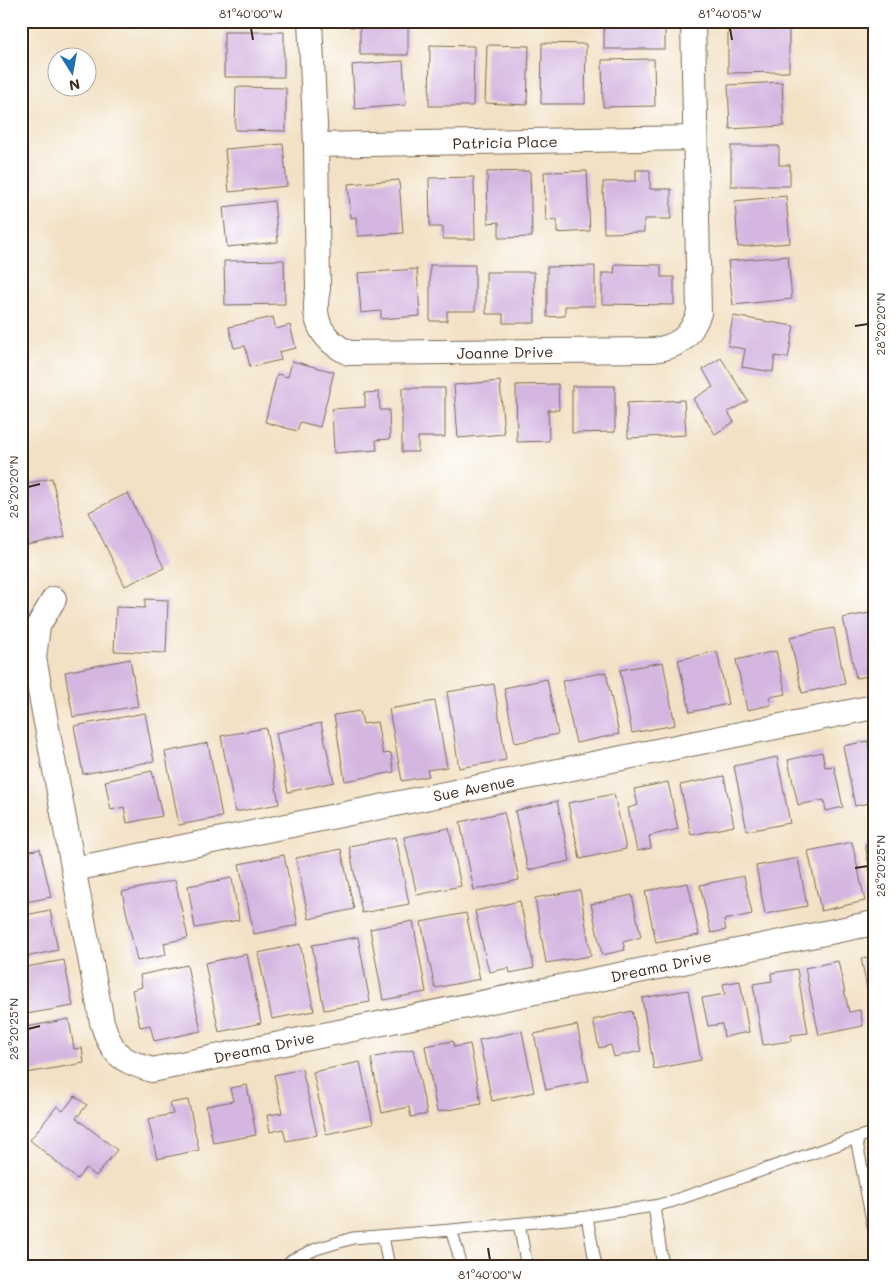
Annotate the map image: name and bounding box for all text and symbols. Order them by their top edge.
text: 81°40'00"W [219,5,283,21]
text: 81°40'05"W [698,5,762,21]
north arrow [48,48,98,98]
text: N [68,75,82,96]
street label: Patricia Place [452,131,558,153]
text: 28°20'20"N [872,293,888,355]
street label: Joanne Drive [456,341,554,363]
text: 28°20'20"N [5,456,21,518]
street label: Sue Avenue [432,770,516,806]
text: 28°20'25"N [872,835,888,897]
street label: Dreama Drive [609,946,713,986]
text: 28°20'25"N [5,998,21,1060]
street label: Dreama Drive [212,1027,316,1067]
text: 81°40'00"W [458,1266,522,1282]

